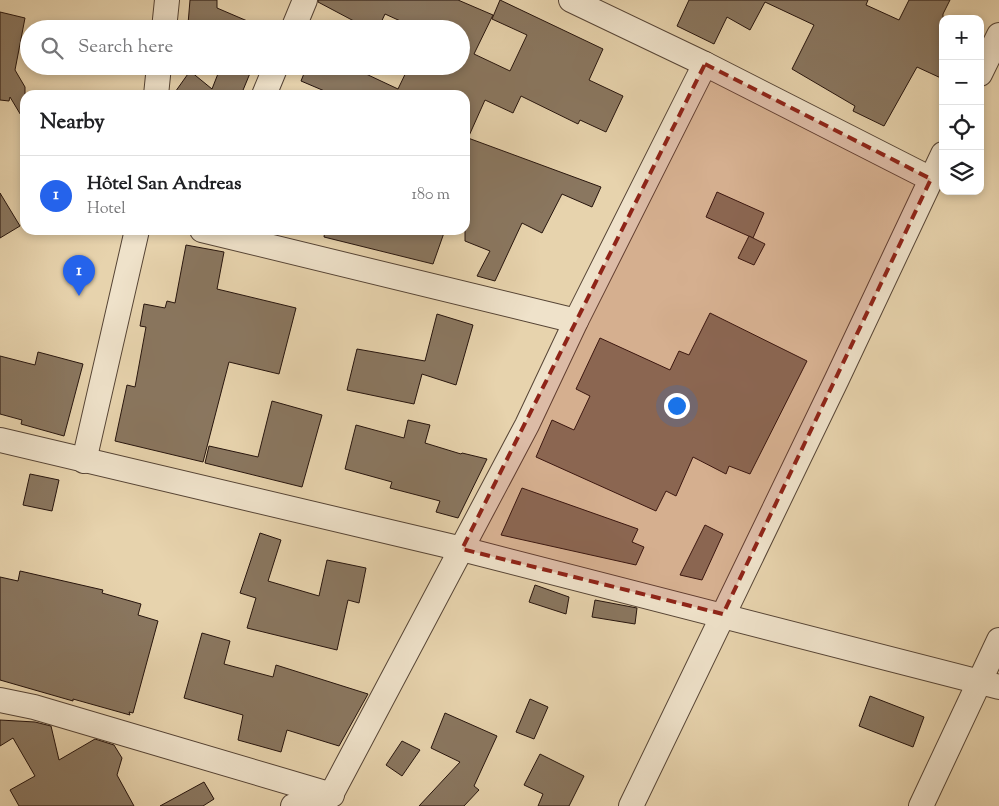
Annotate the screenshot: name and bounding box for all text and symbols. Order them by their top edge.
map controls [939,15,984,195]
button: + [939,15,984,60]
search box [20,20,470,75]
icon: search [38,34,66,62]
text: Search here [78,34,173,61]
button: − [939,60,984,105]
button: locate [939,105,984,150]
text: Nearby [40,108,105,138]
button: layers [939,150,984,195]
text: Hôtel San Andreas [87,171,242,198]
text: 1 [53,184,59,207]
text: 180 m [411,184,450,207]
text: Hotel [87,198,126,221]
pin: 1 [63,255,95,296]
your location [664,393,690,419]

